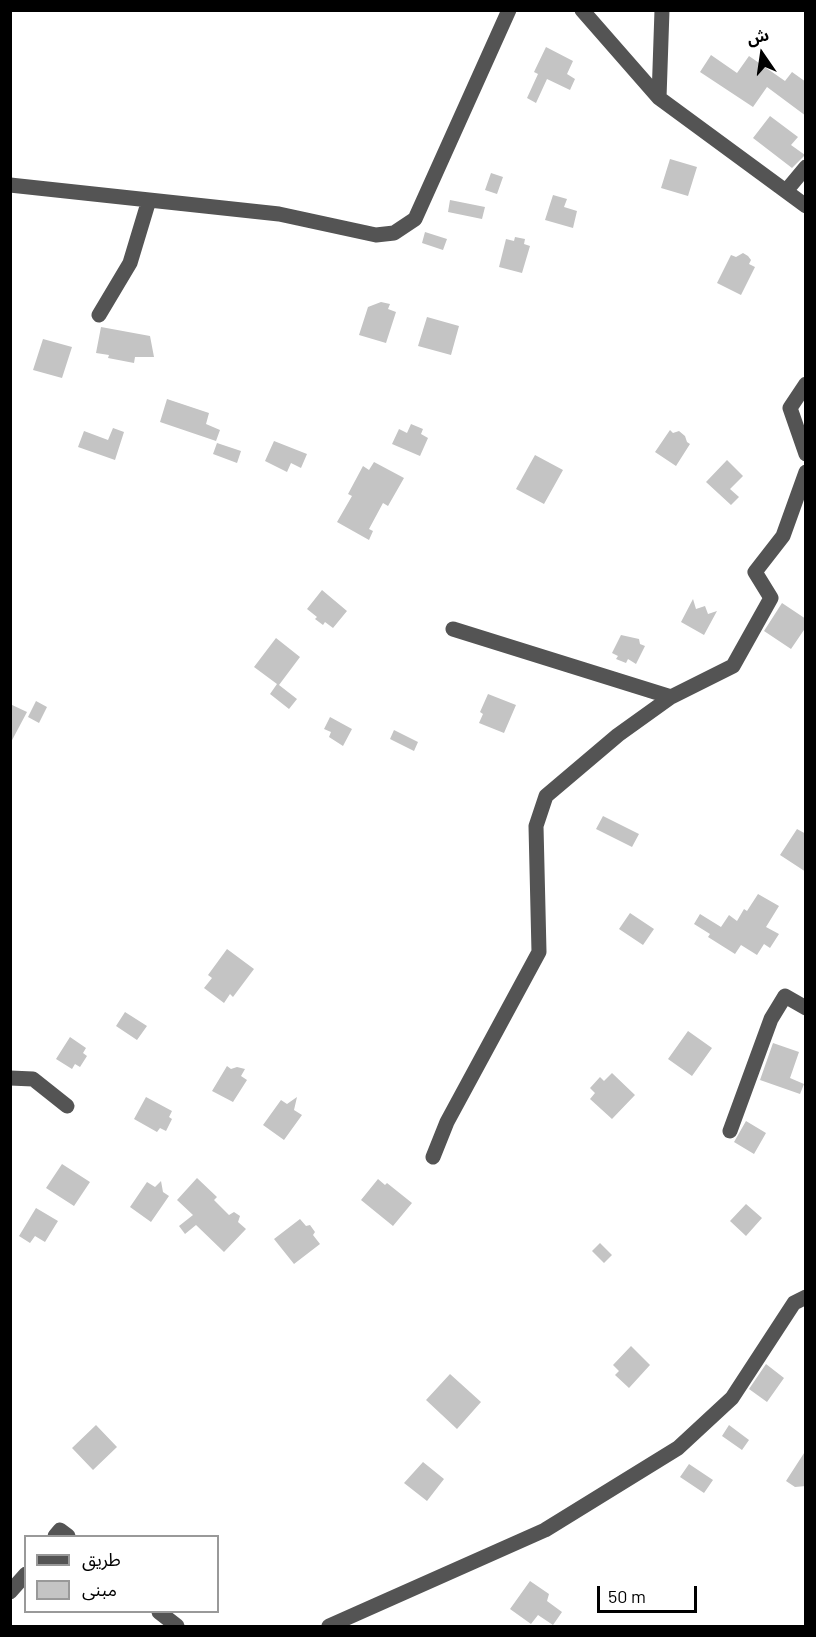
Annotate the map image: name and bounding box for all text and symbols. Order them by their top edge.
north arrow [732,24,792,84]
text: ش [745,24,771,48]
legend [24,1535,219,1613]
text: طريق [82,1548,121,1570]
scale bar [600,1574,700,1612]
text: مبنى [82,1578,117,1600]
text: 50 m [608,1585,646,1607]

